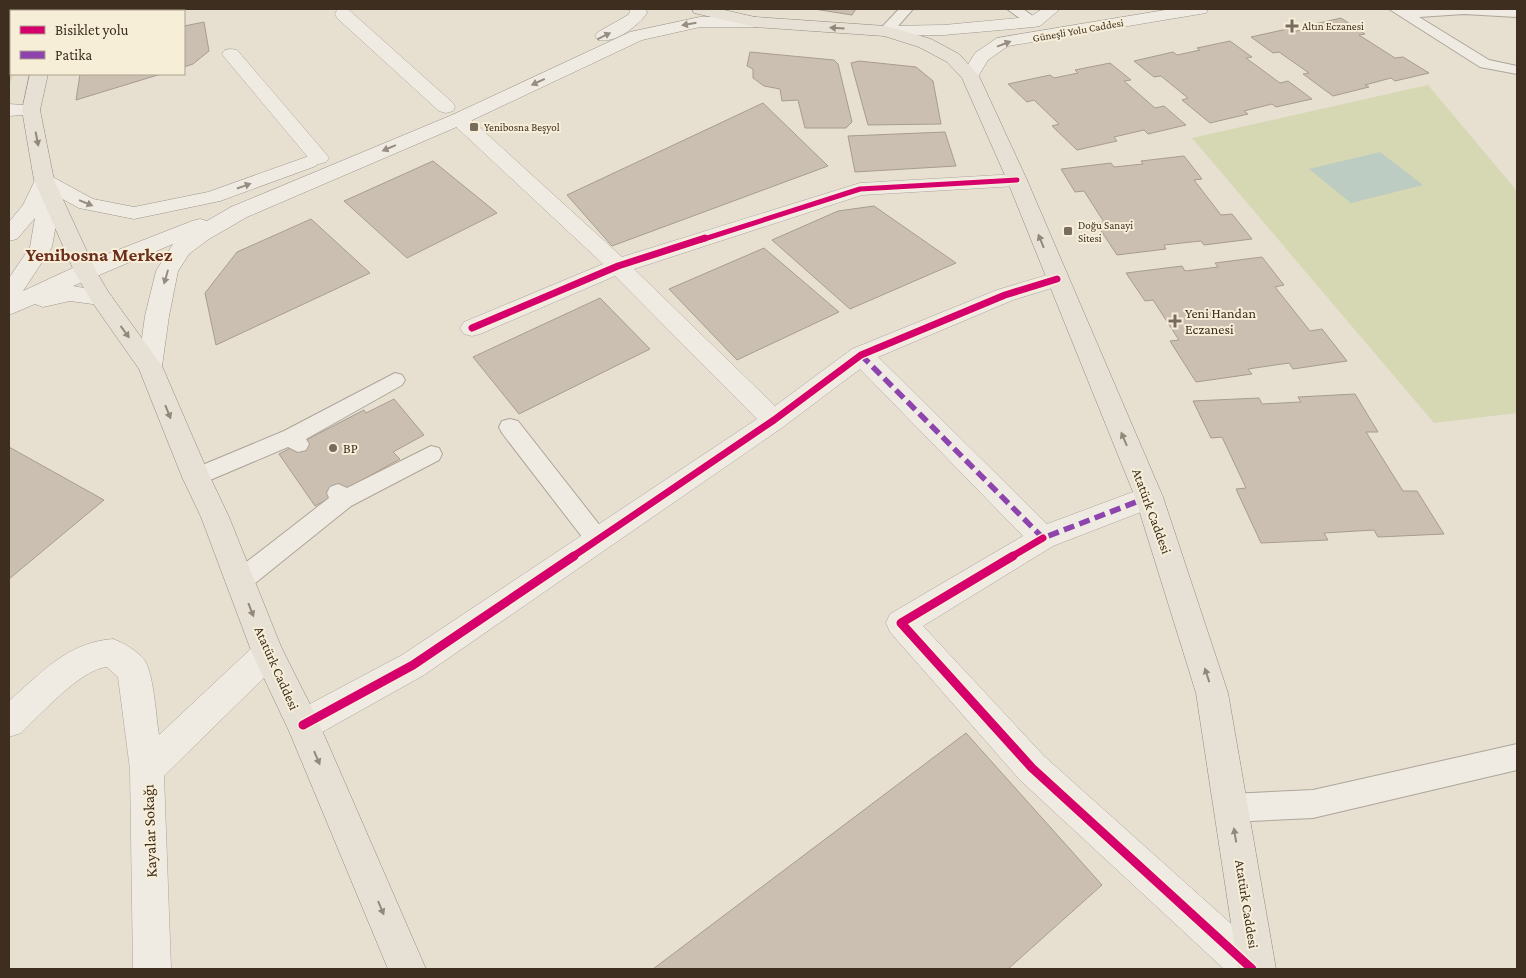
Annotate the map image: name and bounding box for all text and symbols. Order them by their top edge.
legend [10,10,185,75]
street label: Güneşli Yolu Caddesi [1032,16,1125,45]
marker: Altın Eczanesi [1286,20,1298,32]
place label: Altın Eczanesi [1302,20,1364,32]
one-way arrow [680,21,696,29]
text: Bisiklet yolu [55,22,129,39]
one-way arrow [829,23,845,31]
one-way arrow [596,32,611,40]
one-way arrow [997,40,1012,48]
text: Patika [55,47,92,63]
one-way arrow [531,78,545,86]
marker: Yenibosna Beşyol [468,121,480,133]
place label: Yenibosna Beşyol [484,121,560,134]
one-way arrow [33,131,41,147]
one-way arrow [382,144,396,152]
one-way arrow [237,182,252,190]
one-way arrow [79,199,93,207]
place label: Doğu Sanayi Sitesi [1078,219,1133,244]
marker: Doğu Sanayi Sitesi [1062,225,1074,237]
one-way arrow [1037,234,1045,248]
district label: Yenibosna Merkez [26,244,173,265]
one-way arrow [162,270,170,285]
place label: Yeni Handan Eczanesi [1185,305,1256,337]
marker: Yeni Handan Eczanesi [1169,315,1181,327]
one-way arrow [120,325,130,338]
one-way arrow [164,405,172,420]
one-way arrow [1120,432,1128,446]
place label: BP [343,440,358,456]
marker: BP [327,442,339,454]
street label: Atatürk Caddesi [1129,466,1175,556]
one-way arrow [247,603,255,618]
street label: Atatürk Caddesi [251,624,303,713]
one-way arrow [1202,667,1210,682]
one-way arrow [313,751,321,766]
street label: Kayalar Sokağı [139,784,161,878]
one-way arrow [1231,826,1239,842]
street label: Atatürk Caddesi [1232,858,1262,950]
one-way arrow [377,901,385,915]

